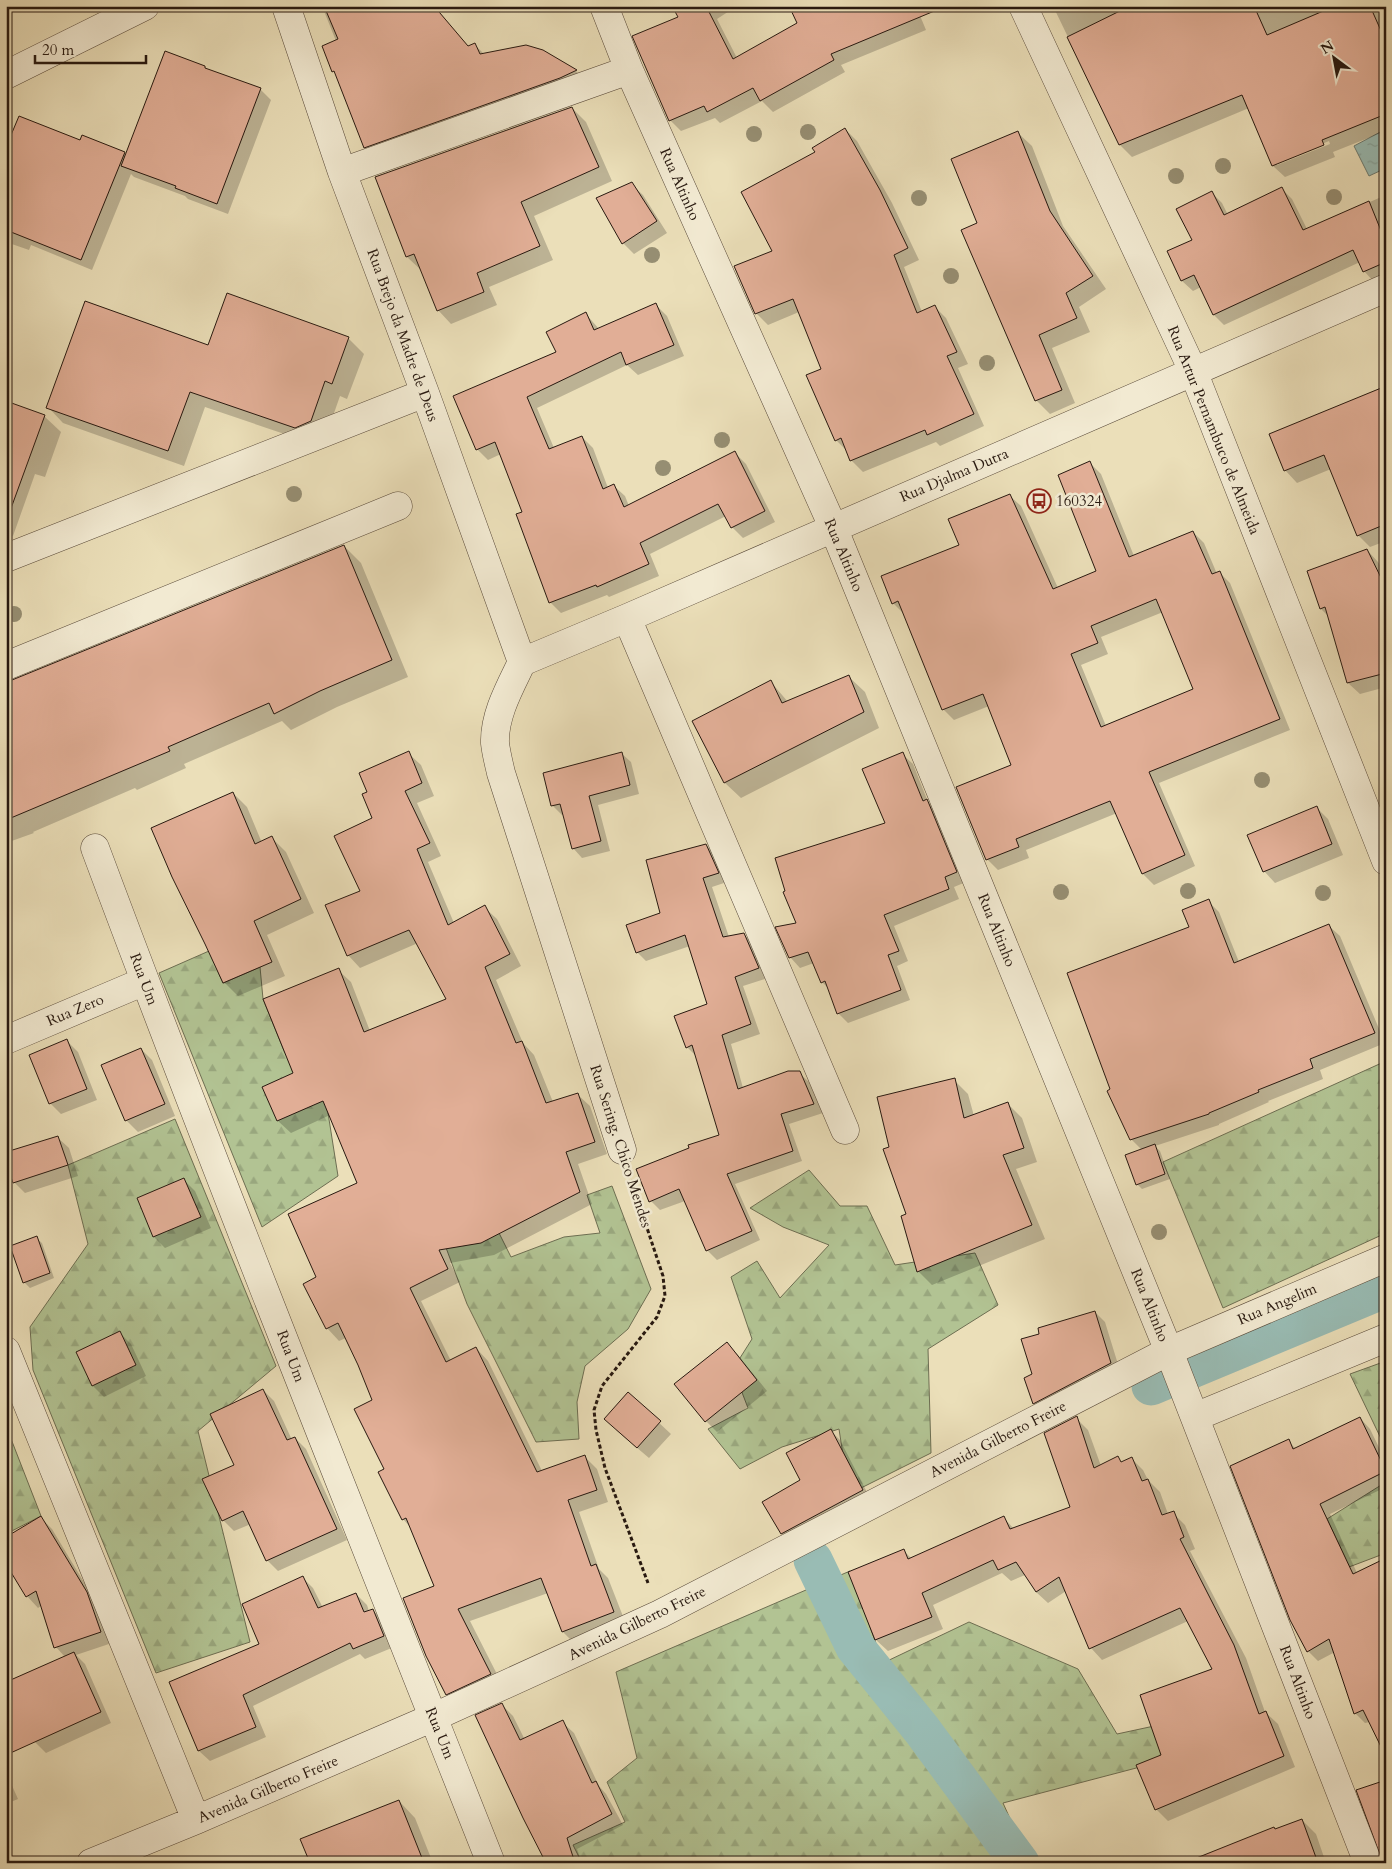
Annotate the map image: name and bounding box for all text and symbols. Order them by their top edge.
scale bar [35,32,146,64]
north arrow [1310,32,1360,82]
text: N [1317,36,1338,59]
text: 20 m [42,40,74,60]
street label: Rua Altinho [655,145,705,223]
street label: Rua Brejo da Madre de Deus [362,246,444,424]
street label: Rua Artur Pernambuco de Almeida [1163,323,1265,538]
street label: Rua Djalma Dutra [897,443,1012,507]
bus stop icon: 160324 [1026,488,1052,514]
place label: 160324 [1056,491,1102,511]
street label: Rua Altinho [820,515,868,595]
street label: Rua Altinho [973,890,1021,970]
street label: Rua Um [125,950,163,1008]
street label: Rua Zero [43,989,107,1031]
street label: Rua Sering. Chico Mendes [585,1062,657,1230]
street label: Rua Altinho [1126,1265,1174,1345]
street label: Rua Angelim [1234,1278,1320,1330]
street label: Rua Um [272,1327,310,1385]
street label: Avenida Gilberto Freire [926,1396,1070,1482]
street label: Avenida Gilberto Freire [565,1581,709,1665]
street label: Rua Altinho [1275,1642,1321,1722]
street label: Rua Um [421,1704,460,1762]
street label: Avenida Gilberto Freire [195,1750,341,1828]

